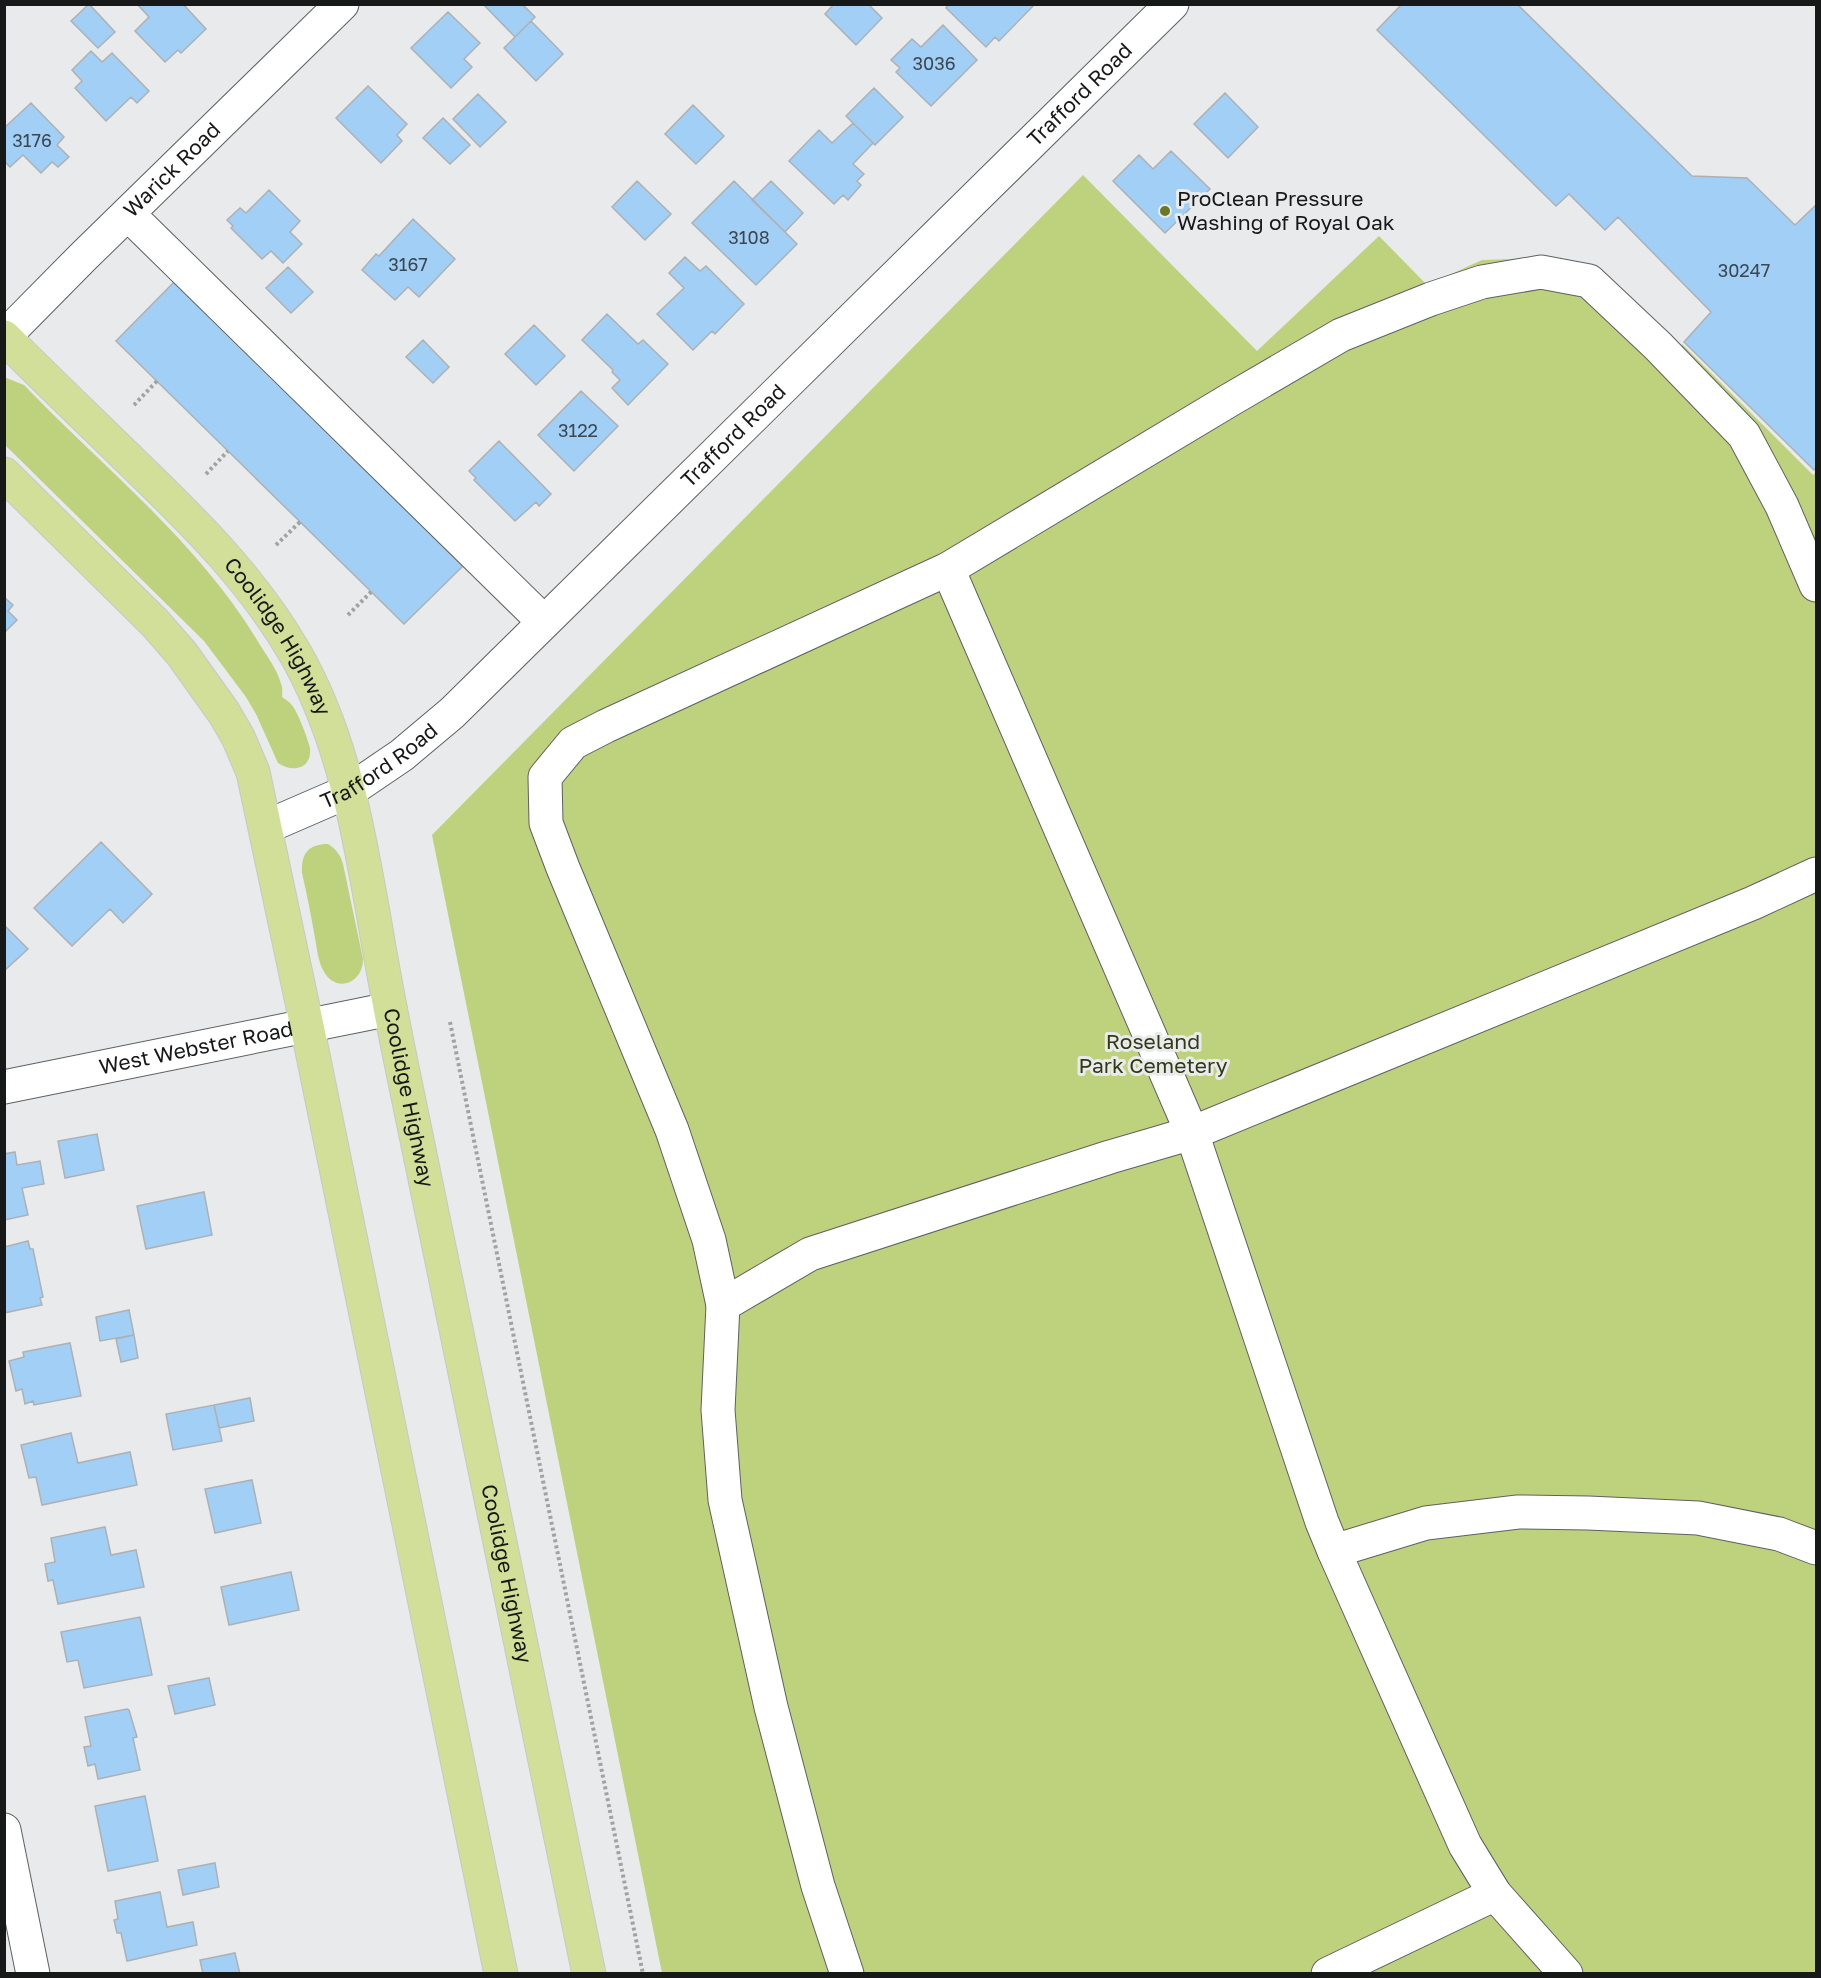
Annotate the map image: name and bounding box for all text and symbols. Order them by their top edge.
street label: Trafford Road [1021,37,1137,151]
house number: 3036 [912,52,956,74]
street label: Warick Road [118,116,225,222]
house number: 3176 [12,129,52,151]
place label: ProClean Pressure Washing of Royal Oak [1177,185,1395,235]
marker: ProClean Pressure Washing of Royal Oak [1158,204,1172,218]
house number: 3108 [728,226,770,248]
house number: 3167 [388,253,428,275]
house number: 30247 [1718,259,1770,281]
street label: Trafford Road [675,378,791,492]
house number: 3122 [558,419,598,441]
street label: Coolidge Highway [219,552,337,719]
street label: Trafford Road [316,717,442,814]
street label: Coolidge Highway [379,1006,441,1190]
street label: West Webster Road [97,1015,295,1079]
park label: Roseland Park Cemetery [1078,1028,1228,1078]
street label: Coolidge Highway [476,1482,539,1666]

